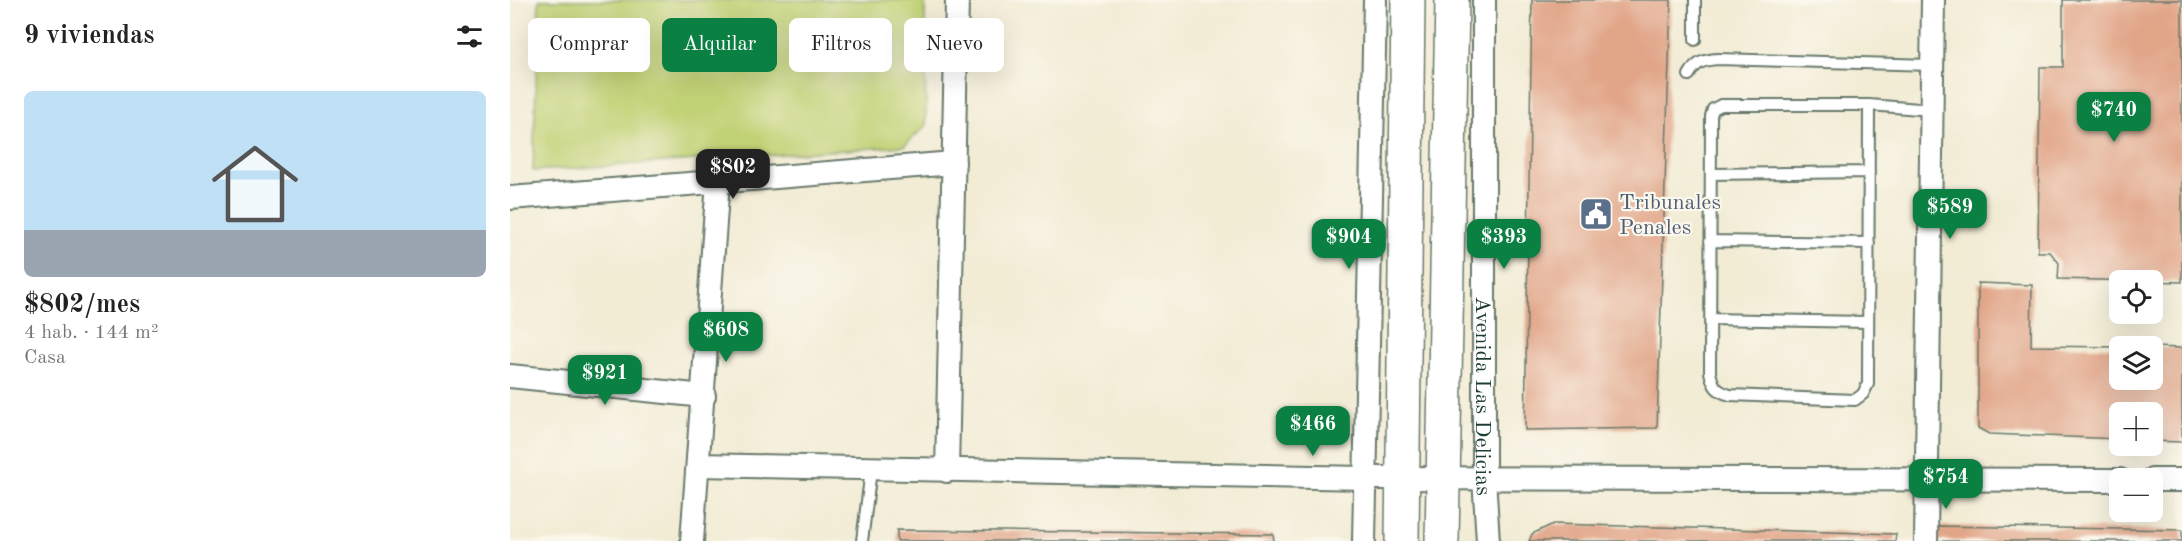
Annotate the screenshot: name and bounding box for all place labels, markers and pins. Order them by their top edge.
pin: $740 [2078,92,2150,143]
pin: $802 [697,149,769,200]
pin: $589 [1914,189,1986,240]
place label: Tribunales Penales [1619,192,1721,239]
public building icon: Tribunales Penales [1578,196,1614,232]
pin: $904 [1313,219,1385,270]
pin: $393 [1468,219,1540,270]
pin: $608 [690,312,762,363]
pin: $921 [569,355,641,406]
pin: $466 [1277,406,1349,457]
pin: $754 [1910,459,1982,510]

